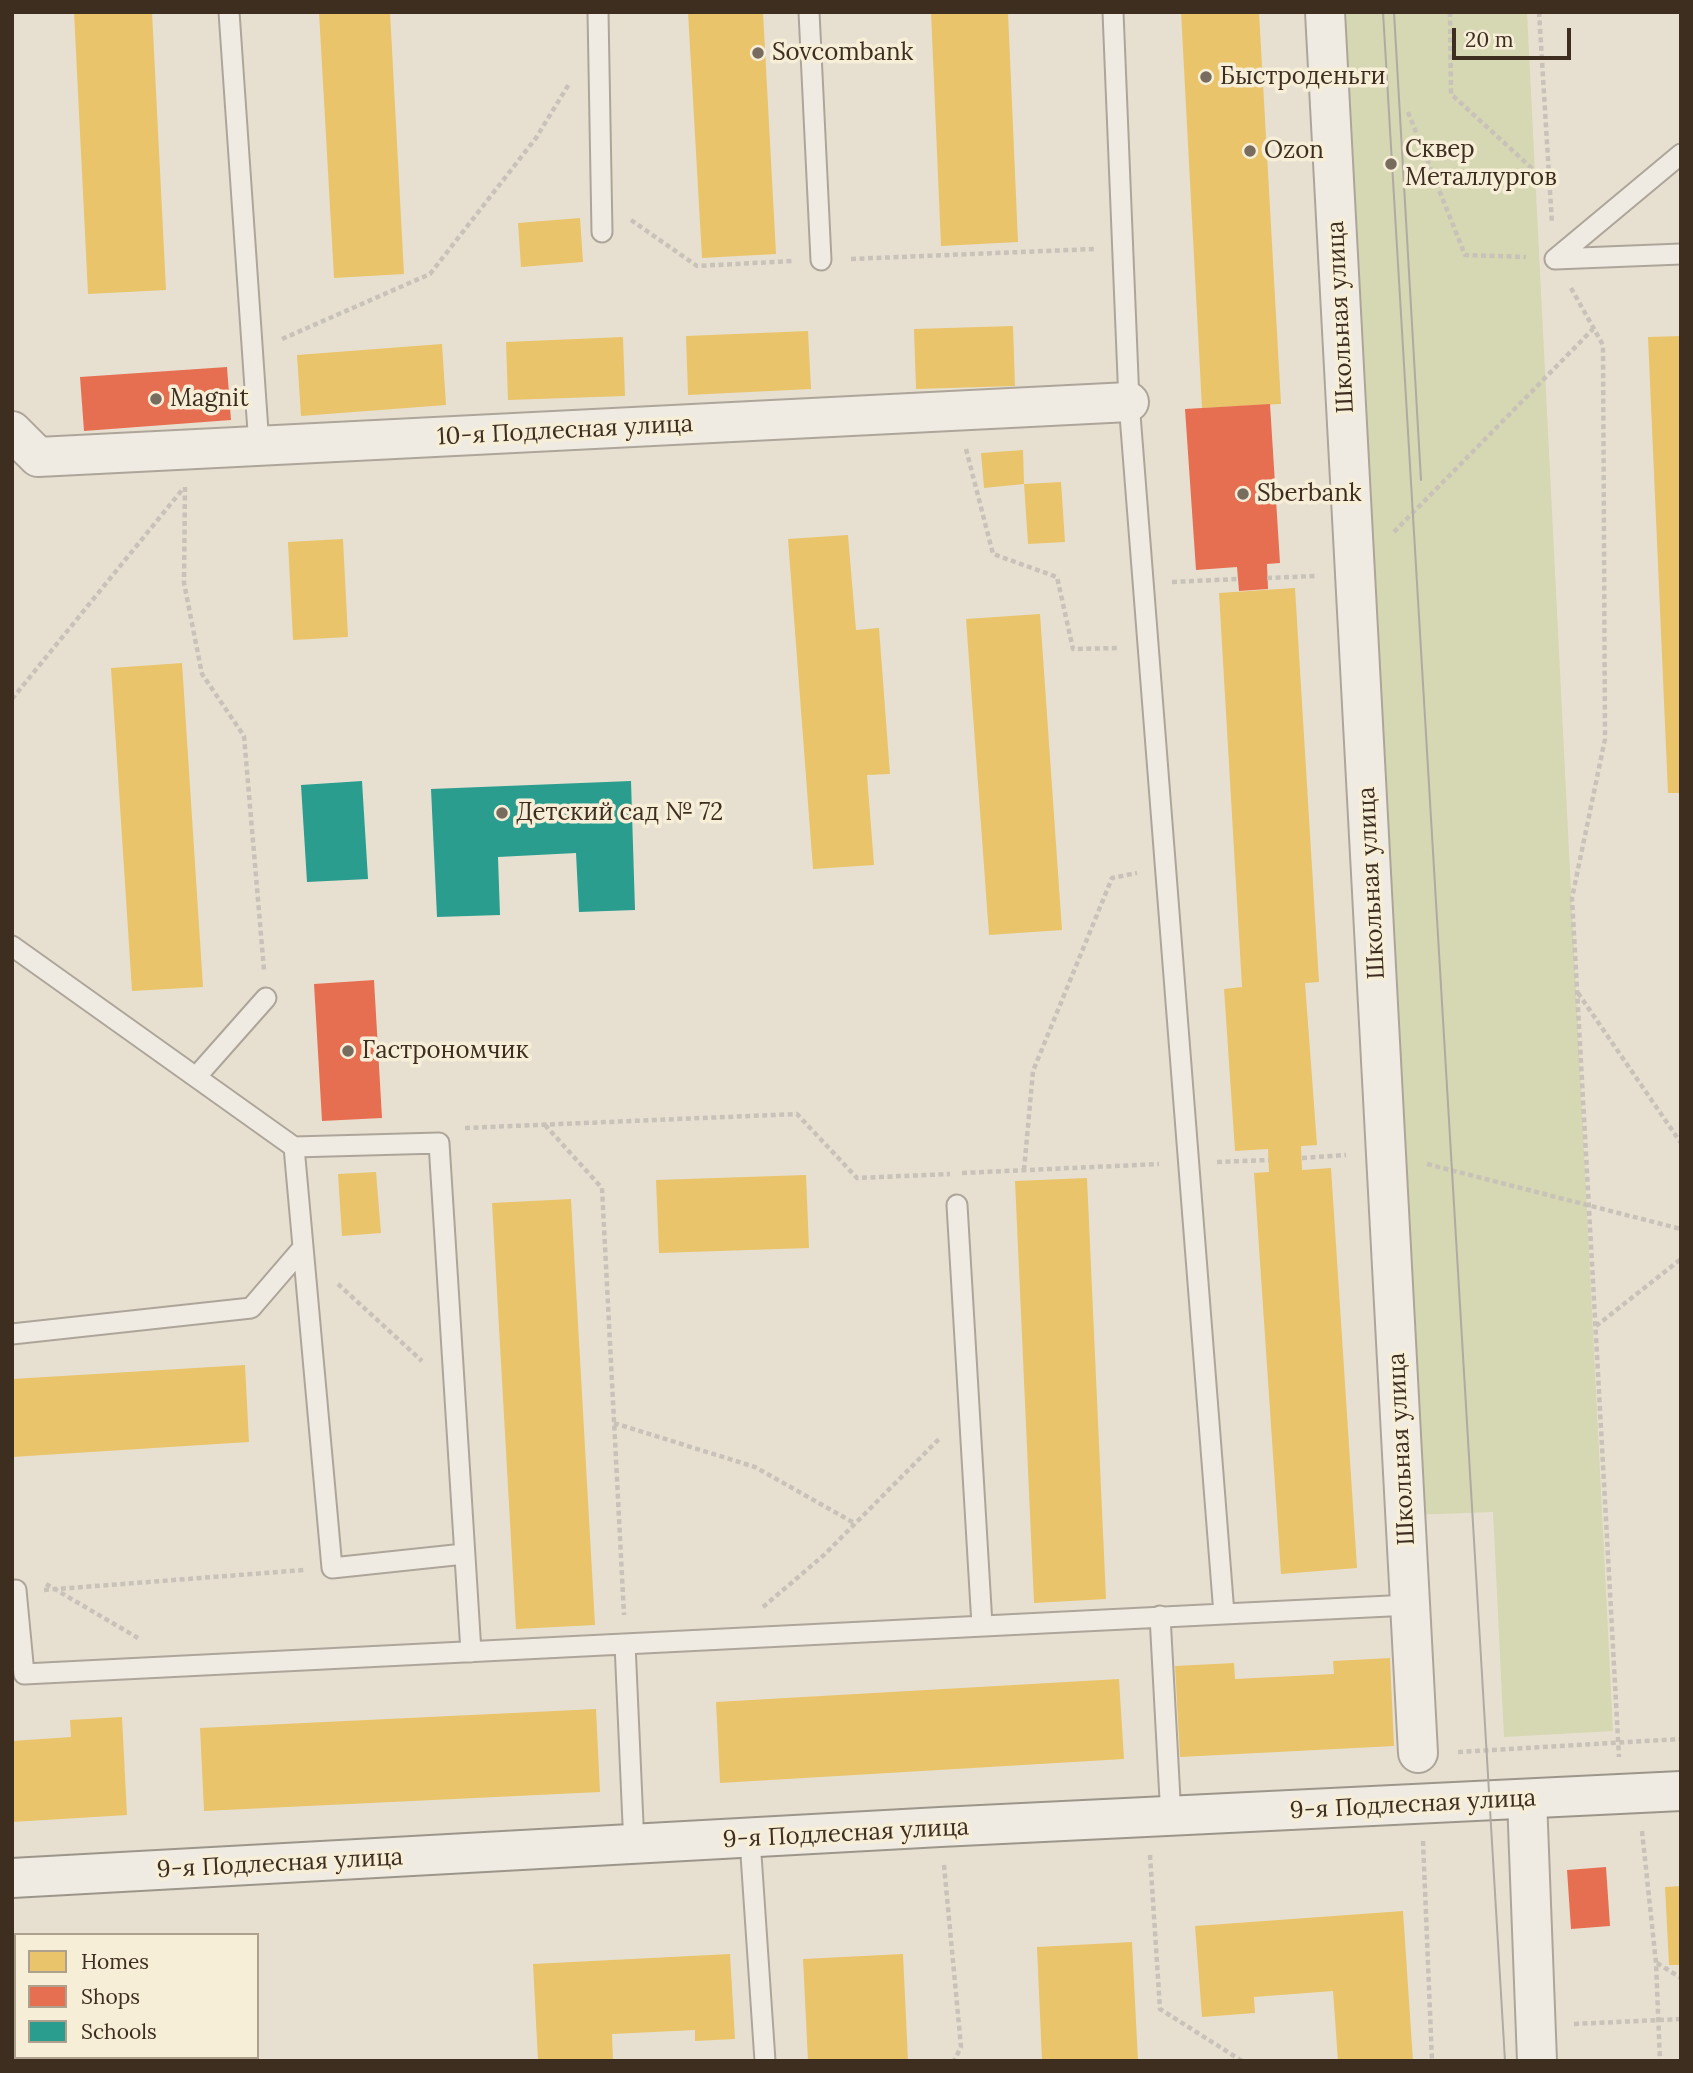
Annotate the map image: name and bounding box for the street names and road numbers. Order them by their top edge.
street label: Школьная улица [1322,220,1360,414]
street label: 10-я Подлесная улица [436,410,694,452]
street label: Школьная улица [1353,786,1391,980]
street label: Школьная улица [1383,1352,1421,1546]
street label: 9-я Подлесная улица [1289,1784,1537,1826]
street label: 9-я Подлесная улица [722,1813,970,1855]
street label: 9-я Подлесная улица [156,1843,404,1885]

